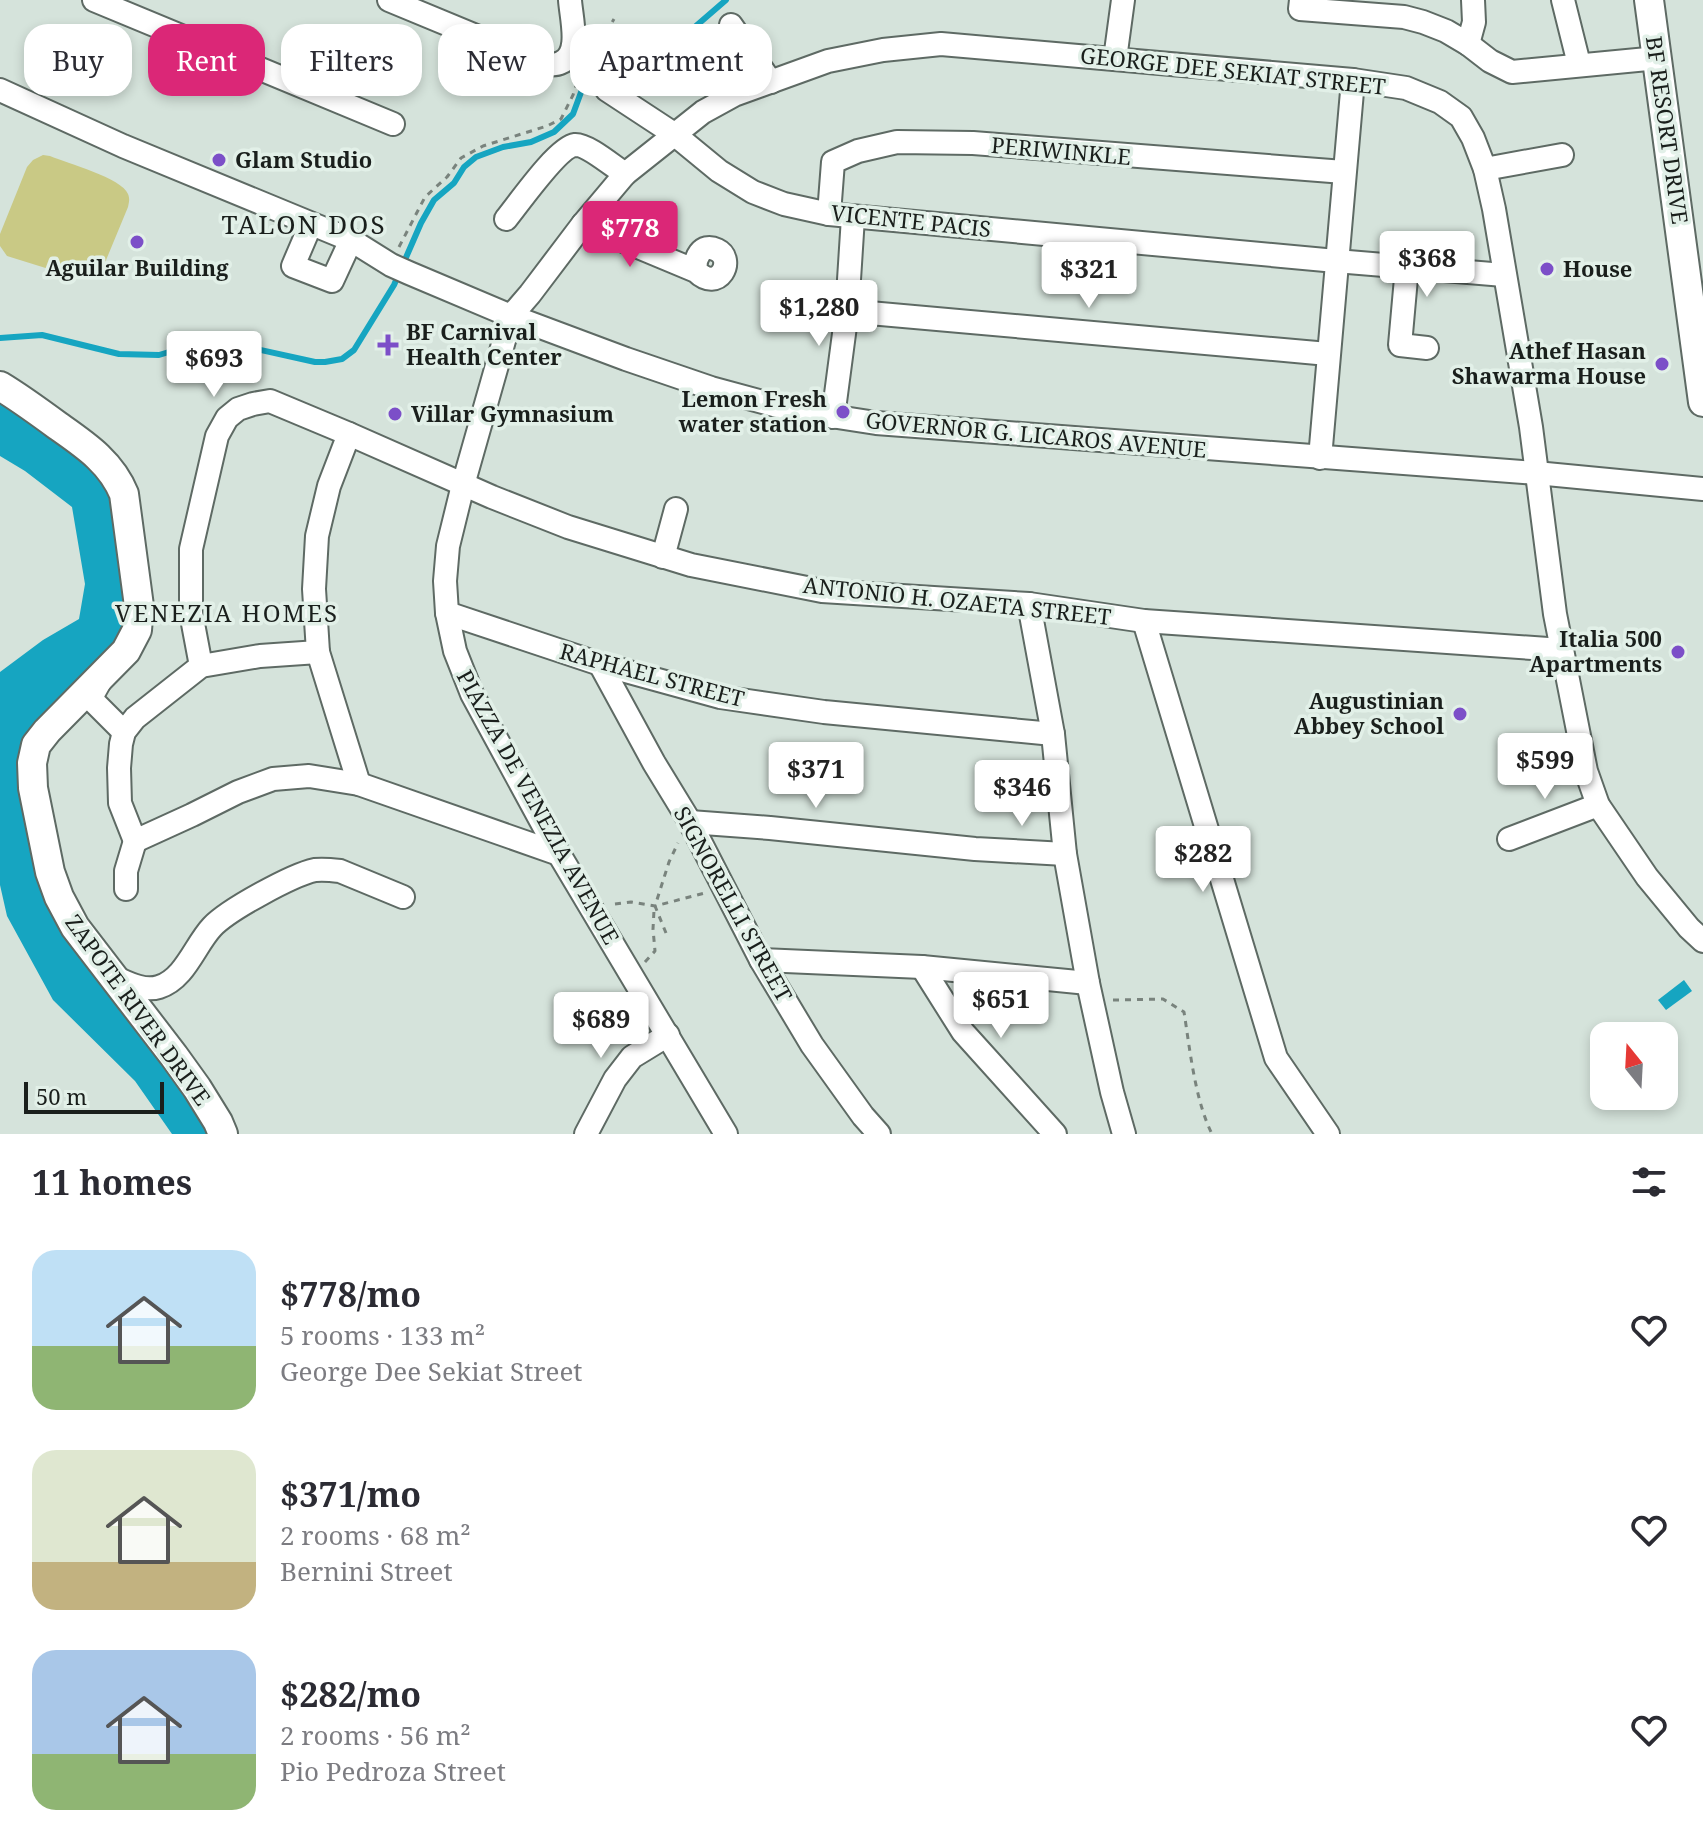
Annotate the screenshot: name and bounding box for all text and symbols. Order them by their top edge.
chip: Buy [24,24,132,96]
chip: Rent [148,24,265,96]
chip: Filters [281,24,422,96]
chip: New [438,24,554,96]
chip: Apartment [570,24,772,96]
street label: BF RESORT DRIVE [1640,34,1696,226]
street label: GEORGE DEE SEKIAT STREET [1079,39,1388,101]
street label: PERIWINKLE [990,129,1132,171]
place label: Glam Studio [235,144,372,174]
marker: Glam Studio [210,151,228,169]
street label: VICENTE PACIS [830,197,993,243]
pin: $778 [583,201,677,269]
district label: TALON DOS [221,206,387,242]
text: $778 [601,209,659,245]
pin: $368 [1380,231,1474,299]
marker: Aguilar Building [128,233,146,251]
text: $368 [1398,239,1456,275]
pin: $321 [1042,242,1136,310]
text: $321 [1060,250,1118,286]
place label: Aguilar Building [46,252,229,282]
place label: House [1563,253,1632,283]
marker: House [1538,260,1556,278]
pin: $1,280 [754,280,884,348]
text: $1,280 [778,288,860,324]
place label: BF Carnival Health Center [406,316,562,371]
pin: $693 [167,331,261,399]
marker: BF Carnival Health Center [377,334,399,356]
place label: Athef Hasan Shawarma House [1452,335,1646,390]
text: $693 [185,339,243,375]
marker: Athef Hasan Shawarma House [1653,355,1671,373]
place label: Lemon Fresh water station [678,383,827,438]
place label: Villar Gymnasium [411,398,614,428]
marker: Lemon Fresh water station [834,403,852,421]
street label: GOVERNOR G. LICAROS AVENUE [864,404,1208,464]
marker: Villar Gymnasium [386,405,404,423]
street label: ANTONIO H. OZAETA STREET [802,569,1113,631]
district label: VENEZIA HOMES [115,596,339,629]
place label: Italia 500 Apartments [1529,623,1662,678]
street label: RAPHAEL STREET [557,635,748,713]
marker: Italia 500 Apartments [1669,643,1687,661]
street label: PIAZZA DE VENEZIA AVENUE [451,664,627,949]
place label: Augustinian Abbey School [1294,685,1444,740]
marker: Augustinian Abbey School [1451,705,1469,723]
pin: $599 [1498,733,1592,801]
text: $599 [1516,741,1574,777]
pin: $371 [769,742,863,810]
text: $371 [787,750,845,786]
pin: $346 [975,760,1069,828]
text: $346 [993,768,1051,804]
street label: SIGNORELLI STREET [668,801,800,1007]
pin: $282 [1156,826,1250,894]
text: $282 [1174,834,1232,870]
street label: ZAPOTE RIVER DRIVE [59,908,218,1111]
pin: $651 [954,972,1048,1040]
text: $651 [972,980,1030,1016]
pin: $689 [554,992,648,1060]
text: $689 [572,1000,630,1036]
north arrow [1590,1022,1678,1110]
map controls [1590,1022,1678,1110]
scale bar [24,1078,164,1114]
text: 50 m [36,1081,87,1111]
text: 11 homes [32,1159,192,1205]
icon: filters [1627,1160,1671,1204]
text: $778/mo [280,1271,421,1317]
icon: home [96,1282,192,1378]
icon: heart [1627,1308,1671,1352]
text: 5 rooms · 133 m² [280,1317,485,1353]
text: George Dee Sekiat Street [280,1353,583,1389]
text: $371/mo [280,1471,421,1517]
icon: home [96,1482,192,1578]
icon: heart [1627,1508,1671,1552]
text: 2 rooms · 68 m² [280,1517,471,1553]
text: Bernini Street [280,1553,453,1589]
text: $282/mo [280,1671,421,1717]
icon: home [96,1682,192,1778]
icon: heart [1627,1708,1671,1752]
text: 2 rooms · 56 m² [280,1717,471,1753]
text: Pio Pedroza Street [280,1753,506,1789]

